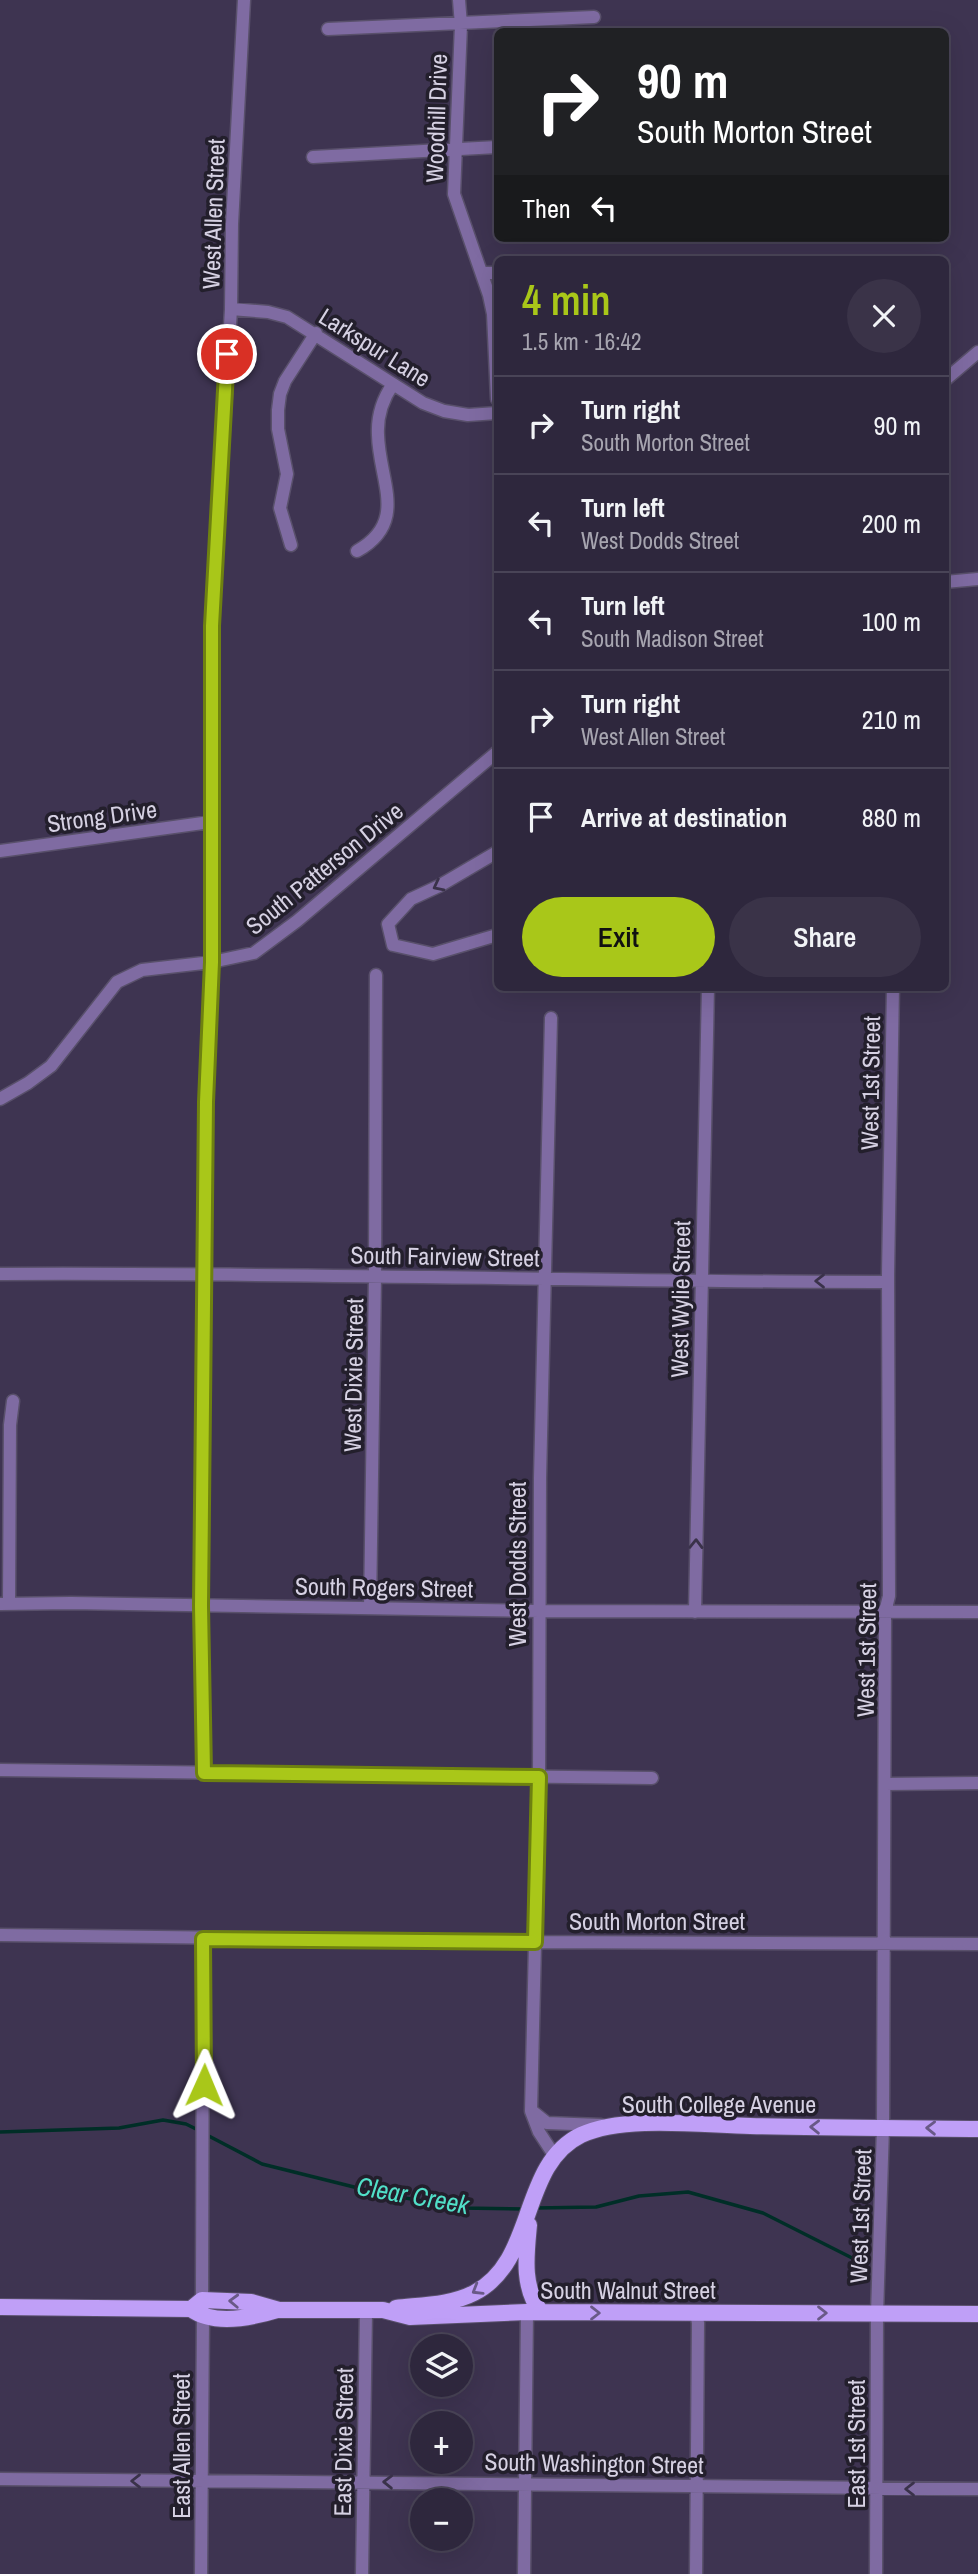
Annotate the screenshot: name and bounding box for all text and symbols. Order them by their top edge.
text: 90 m [637,47,729,113]
street label: Woodhill Drive [418,53,454,183]
icon: right [522,56,613,147]
text: South Morton Street [637,110,872,153]
street label: West Allen Street [194,138,232,290]
icon: left [585,189,623,227]
text: Then [522,191,571,226]
text: 4 min [522,272,611,328]
button: close [847,279,921,353]
street label: Larkspur Lane [313,300,437,394]
pin [197,324,257,384]
text: 1.5 km · 16:42 [522,326,642,357]
icon: arrive [208,335,246,373]
text: Turn right [581,392,680,427]
icon: right [522,406,560,444]
text: 90 m [874,408,921,443]
text: South Morton Street [581,427,750,458]
text: Turn left [581,490,665,525]
icon: left [522,504,560,542]
text: 200 m [862,506,921,541]
text: West Dodds Street [581,525,739,556]
text: Turn left [581,588,665,623]
icon: left [522,602,560,640]
text: 100 m [862,604,921,639]
text: South Madison Street [581,623,763,654]
text: Turn right [581,686,680,721]
icon: right [522,700,560,738]
text: 210 m [862,702,921,737]
text: West Allen Street [581,721,725,752]
street label: Strong Drive [45,792,159,840]
street label: South Patterson Drive [239,795,409,941]
icon: arrive [522,798,560,836]
text: Arrive at destination [581,800,787,835]
text: 880 m [862,800,921,835]
one-way arrow [432,877,445,891]
button: Exit [522,897,715,977]
button: Share [729,897,921,977]
street label: West 1st Street [853,1015,887,1150]
street label: West Wylie Street [663,1220,697,1378]
street label: South Fairview Street [350,1238,540,1274]
one-way arrow [814,1273,825,1289]
street label: West Dixie Street [336,1297,370,1452]
street label: West Dodds Street [501,1481,533,1646]
one-way arrow [689,1538,704,1549]
street label: South Rogers Street [295,1569,474,1605]
street label: West 1st Street [849,1582,883,1717]
street label: South Morton Street [569,1905,746,1937]
position arrow [167,2048,241,2122]
street label: South College Avenue [622,2088,816,2120]
one-way arrow [809,2119,820,2135]
one-way arrow [925,2120,936,2136]
street label: West 1st Street [842,2148,878,2284]
water label: Clear Creek [354,2168,473,2222]
street label: South Walnut Street [540,2274,716,2306]
one-way arrow [472,2281,485,2294]
one-way arrow [228,2293,239,2309]
one-way arrow [590,2305,601,2321]
one-way arrow [818,2305,828,2321]
map controls [410,2334,473,2551]
button: layers [410,2334,473,2397]
street label: East Dixie Street [326,2367,360,2517]
street label: East Allen Street [165,2373,197,2519]
street label: East 1st Street [840,2379,872,2509]
button: + [410,2411,473,2474]
street label: South Washington Street [484,2445,704,2481]
one-way arrow [131,2473,141,2489]
one-way arrow [383,2474,393,2490]
one-way arrow [904,2481,915,2497]
button: − [410,2488,473,2551]

